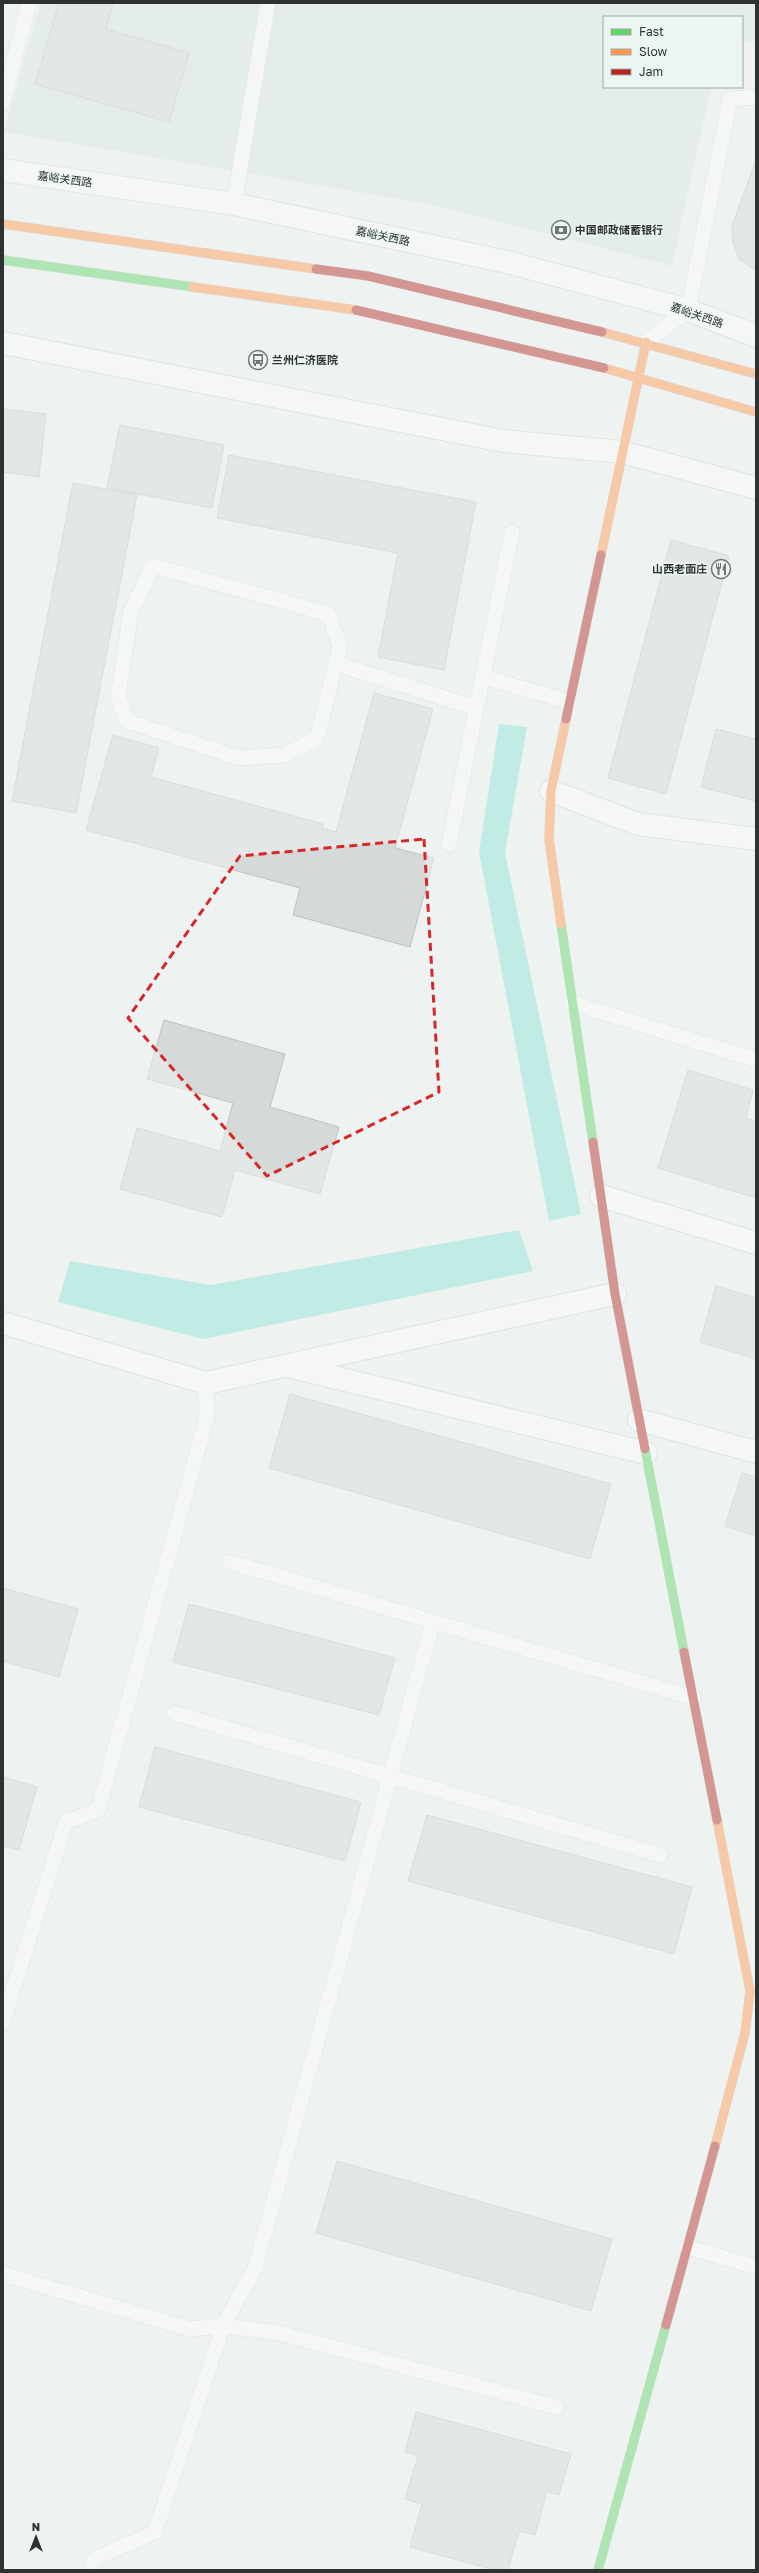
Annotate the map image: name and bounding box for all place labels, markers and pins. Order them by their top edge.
bank icon: 中国邮政储蓄银行 [550,219,572,241]
place label: 中国邮政储蓄银行 [575,223,663,236]
bus stop icon: 兰州仁济医院 [247,349,269,371]
place label: 兰州仁济医院 [272,353,338,366]
restaurant icon: 山西老面庄 [710,558,732,580]
place label: 山西老面庄 [652,562,707,575]

